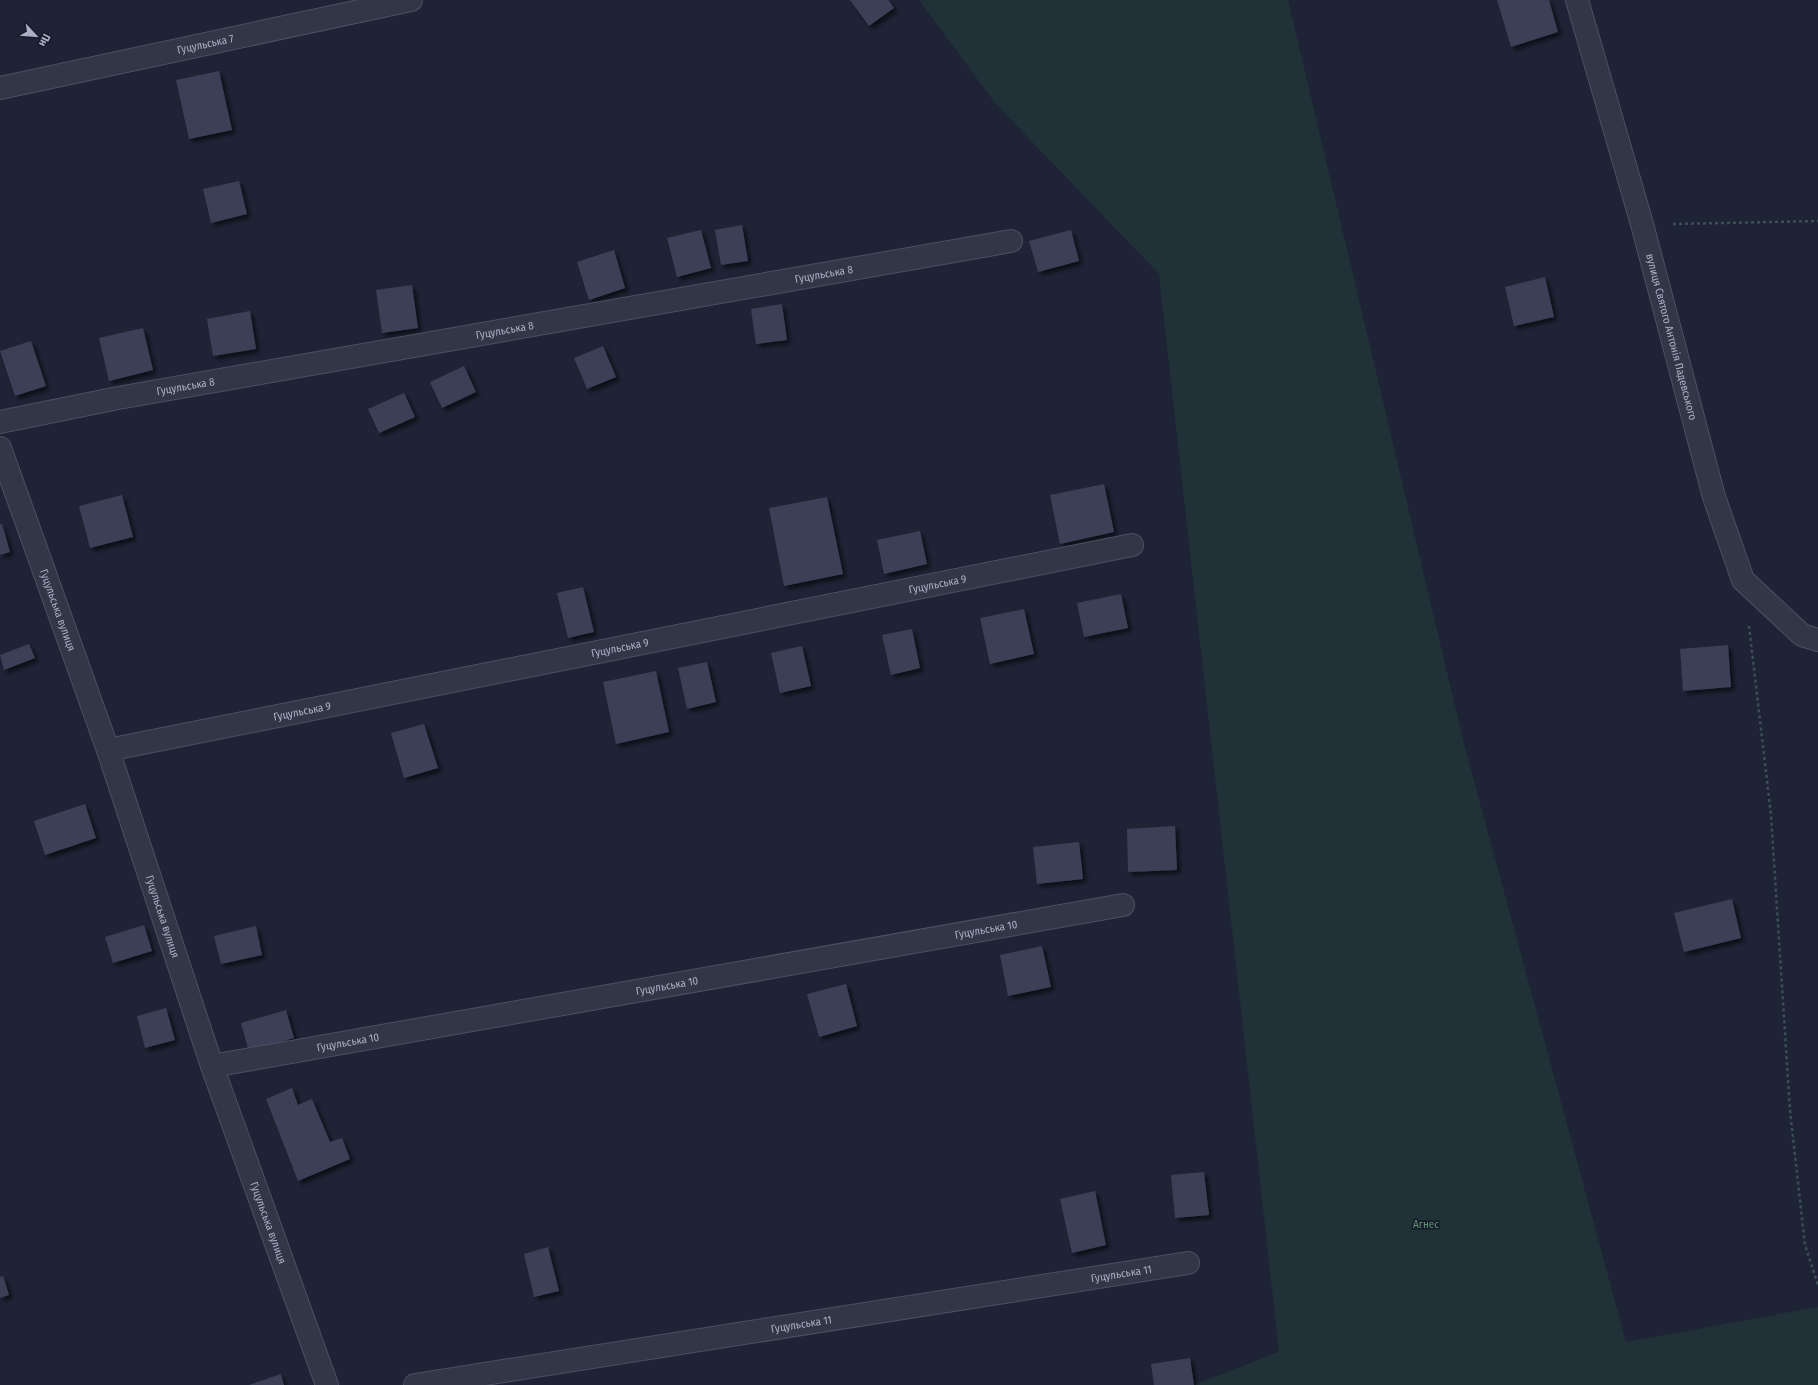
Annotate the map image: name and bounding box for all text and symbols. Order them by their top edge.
north arrow [16,16,56,56]
text: Пн [36,32,53,49]
street label: Гуцульська 7 [176,32,235,56]
street label: вулиця Святого Антонія Падевського [1644,252,1700,422]
street label: Гуцульська 8 [794,262,854,285]
street label: Гуцульська 8 [475,318,535,342]
street label: Гуцульська 8 [156,375,216,398]
street label: Гуцульська вулиця [37,567,79,653]
street label: Гуцульська 9 [908,572,968,596]
street label: Гуцульська 9 [590,635,650,660]
street label: Гуцульська 9 [272,699,332,723]
street label: Гуцульська вулиця [143,873,182,959]
street label: Гуцульська 10 [954,917,1019,941]
street label: Гуцульська 10 [635,974,699,997]
street label: Гуцульська 10 [316,1030,380,1054]
street label: Гуцульська вулиця [248,1180,289,1265]
park label: Агнес [1413,1218,1439,1231]
street label: Гуцульська 11 [1090,1262,1153,1285]
street label: Гуцульська 11 [770,1313,833,1335]

